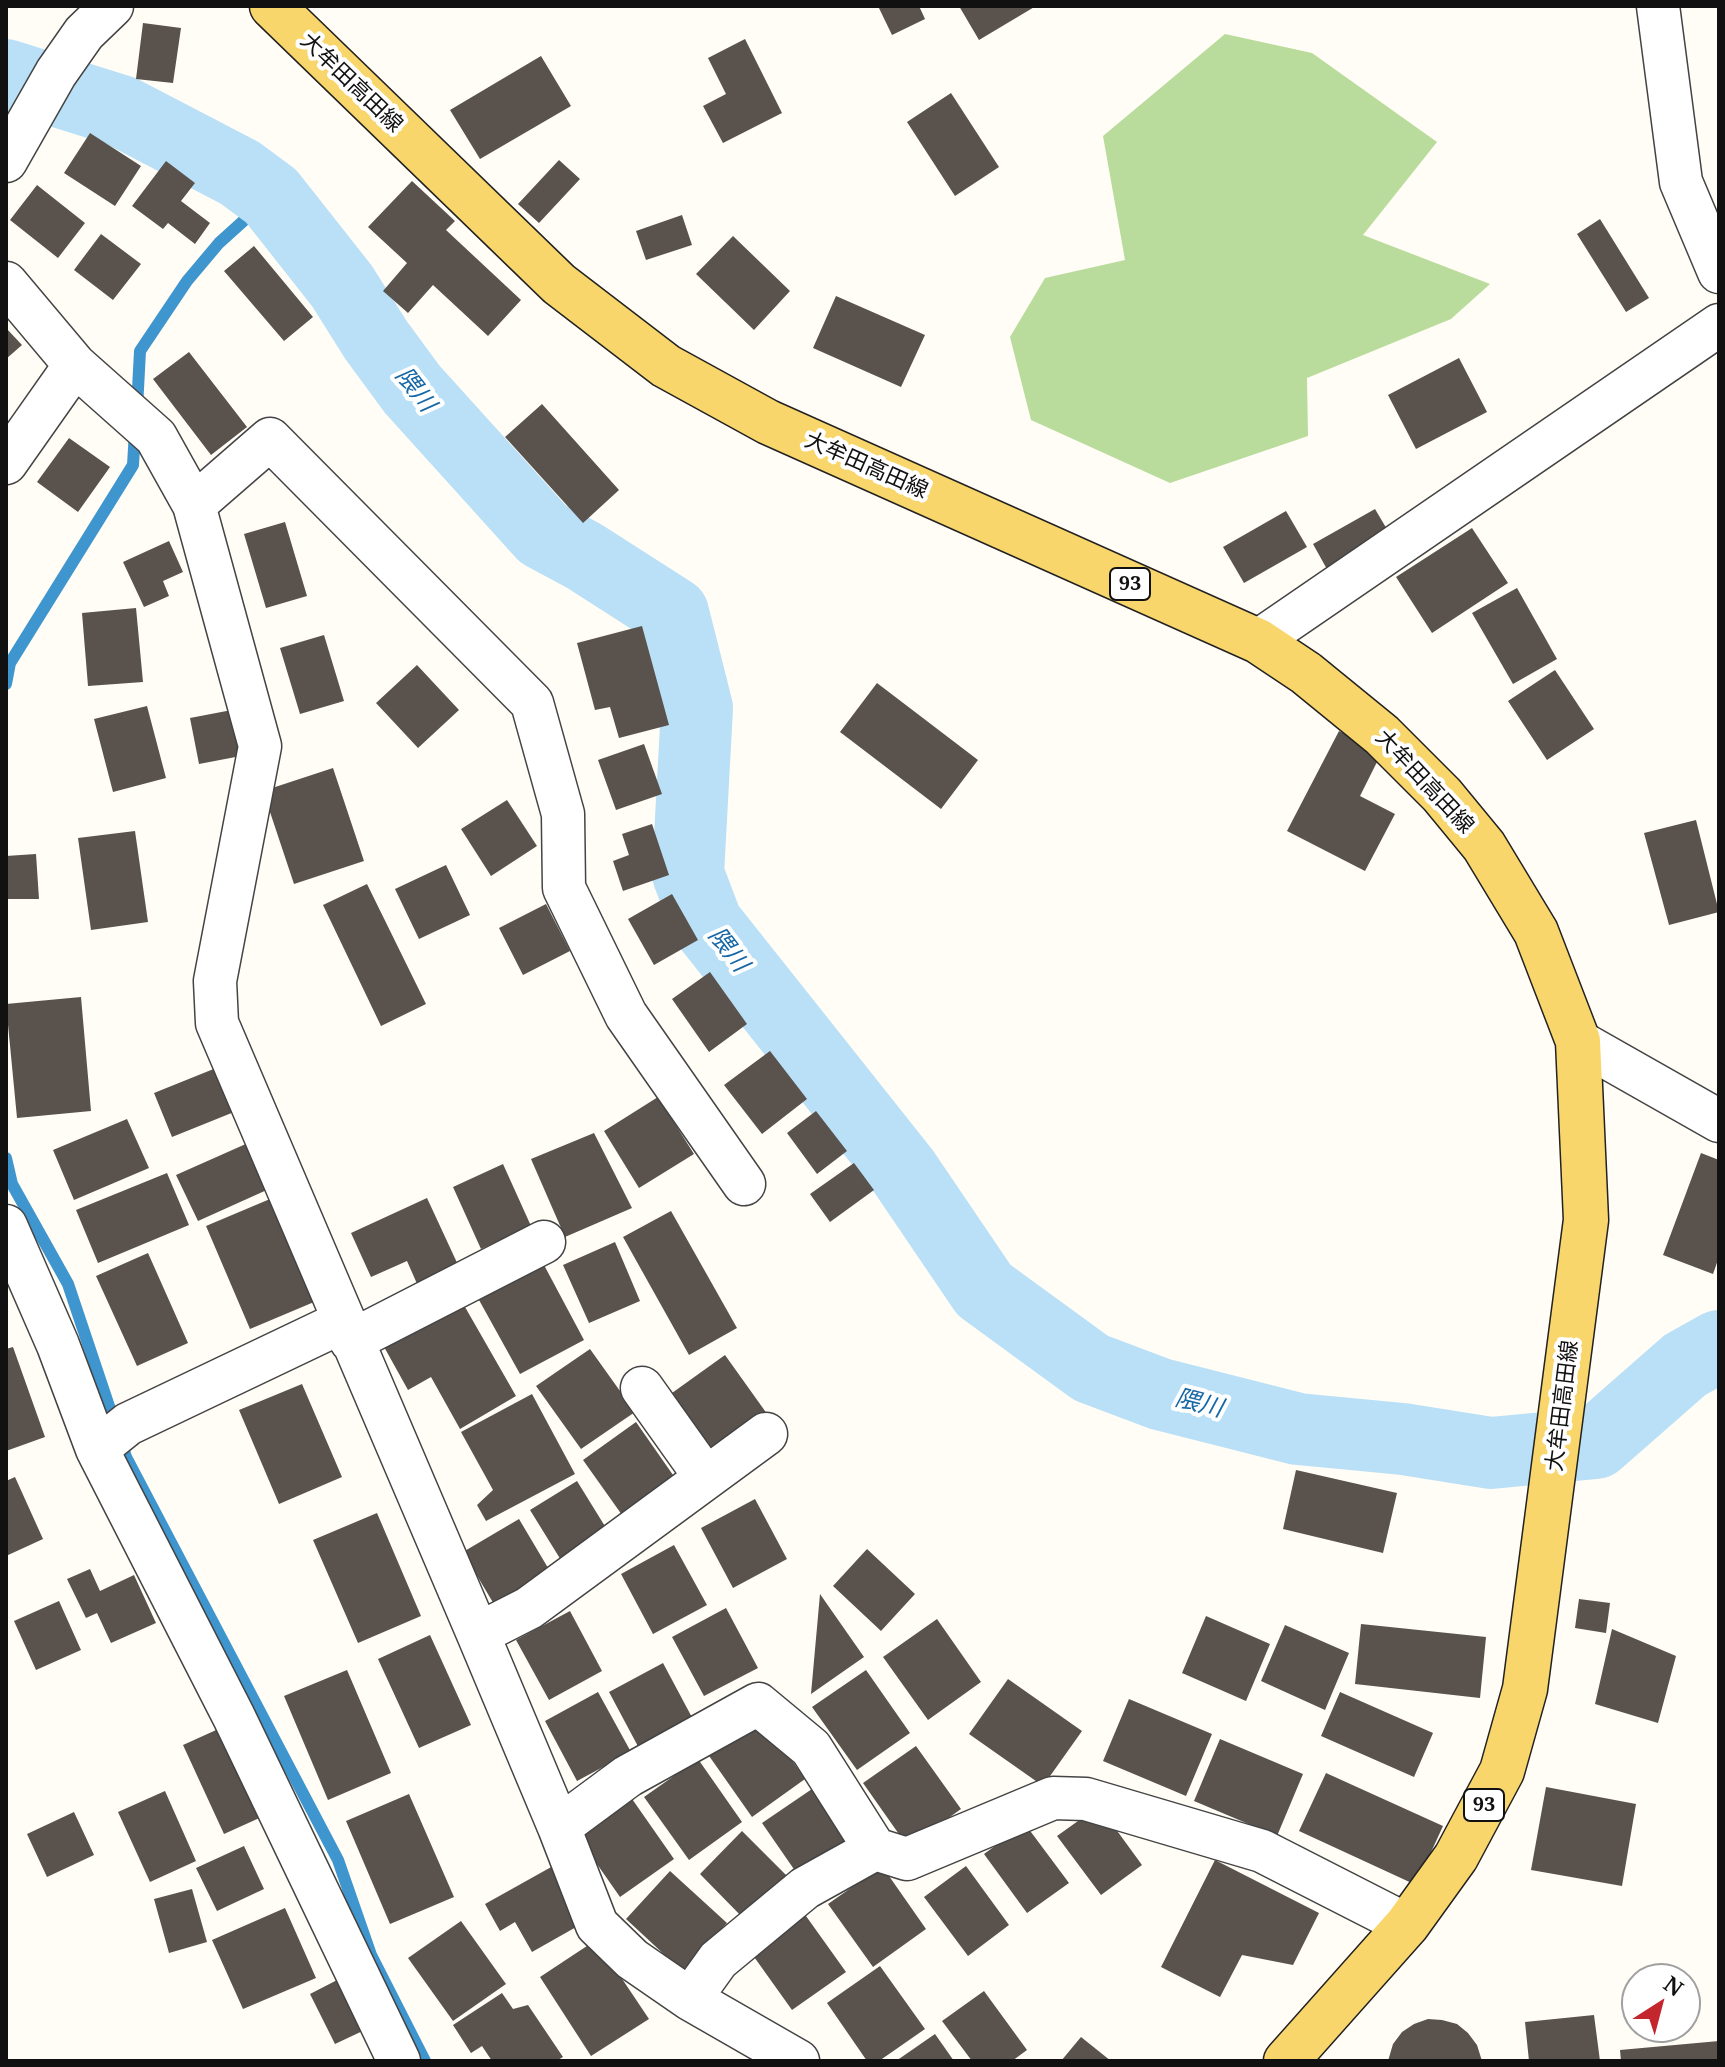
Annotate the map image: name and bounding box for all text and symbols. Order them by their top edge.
street label: 大牟田高田線 [294,28,408,138]
water label: 隈川 [389,362,441,418]
street label: 大牟田高田線 [800,427,932,505]
road number: 93 [1110,568,1150,600]
street label: 大牟田高田線 [1369,725,1479,839]
water label: 隈川 [702,922,754,978]
street label: 大牟田高田線 [1542,1339,1584,1473]
water label: 隈川 [1172,1384,1226,1424]
road number: 93 [1464,1789,1504,1821]
north arrow [1621,1963,1701,2043]
text: N [1658,1968,1690,2002]

